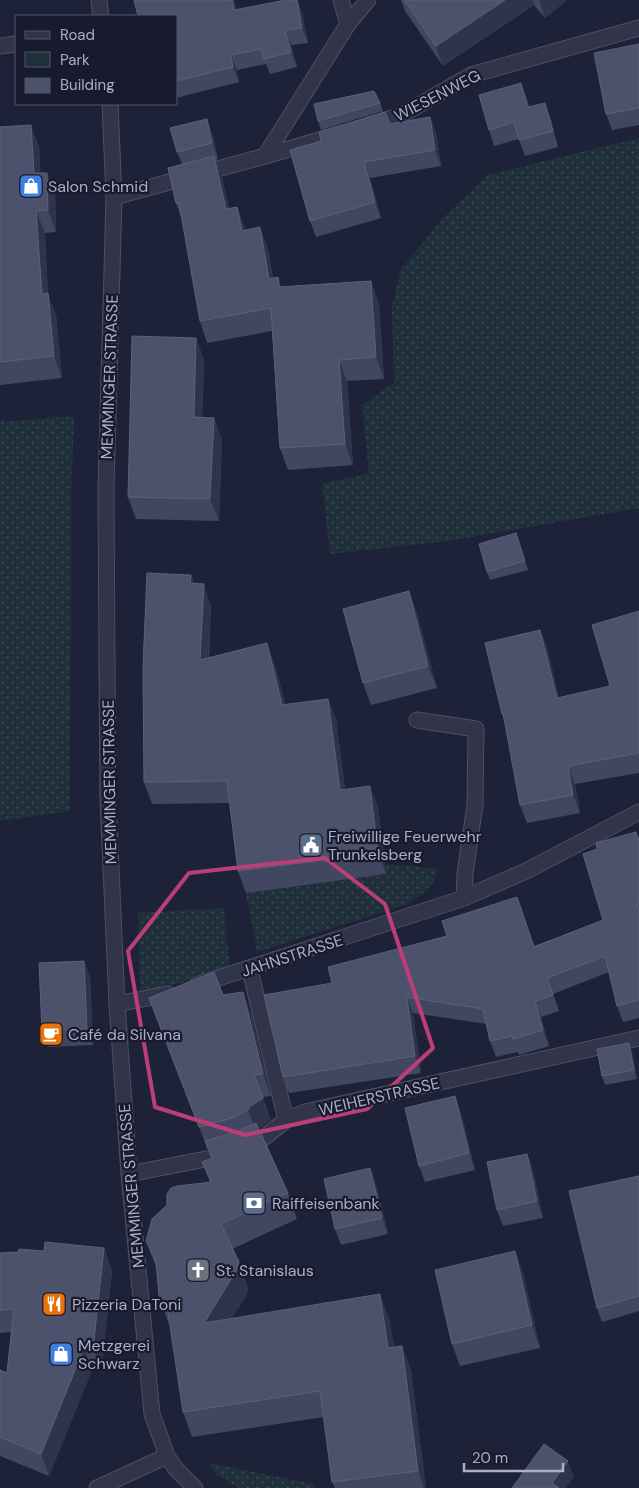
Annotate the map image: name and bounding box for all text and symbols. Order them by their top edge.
legend [15,15,178,105]
text: Road [60,25,95,45]
text: Park [60,50,90,70]
street label: WIESENWEG [390,65,484,126]
text: Building [60,75,115,95]
shop icon: Salon Schmid [18,173,44,199]
place label: Salon Schmid [48,176,148,197]
street label: MEMMINGER STRASSE [96,294,123,460]
street label: MEMMINGER STRASSE [98,699,121,865]
place label: Freiwillige Feuerwehr Trunkelsberg [328,826,482,865]
public building icon: Freiwillige Feuerwehr Trunkelsberg [298,832,324,858]
street label: JAHNSTRASSE [239,929,346,982]
cafe icon: Café da Silvana [38,1021,64,1047]
place label: Café da Silvana [68,1024,181,1045]
street label: WEIHERSTRASSE [317,1072,442,1121]
street label: MEMMINGER STRASSE [114,1103,149,1269]
bank icon: Raiffeisenbank [241,1190,267,1216]
place label: Raiffeisenbank [272,1193,380,1214]
church icon: St. Stanislaus [185,1257,211,1283]
place label: St. Stanislaus [216,1260,314,1281]
restaurant icon: Pizzeria DaToni [41,1291,67,1317]
place label: Pizzeria DaToni [72,1294,181,1315]
place label: Metzgerei Schwarz [78,1335,150,1374]
shop icon: Metzgerei Schwarz [48,1341,74,1367]
scale bar [464,1440,563,1472]
text: 20 m [472,1448,508,1468]

